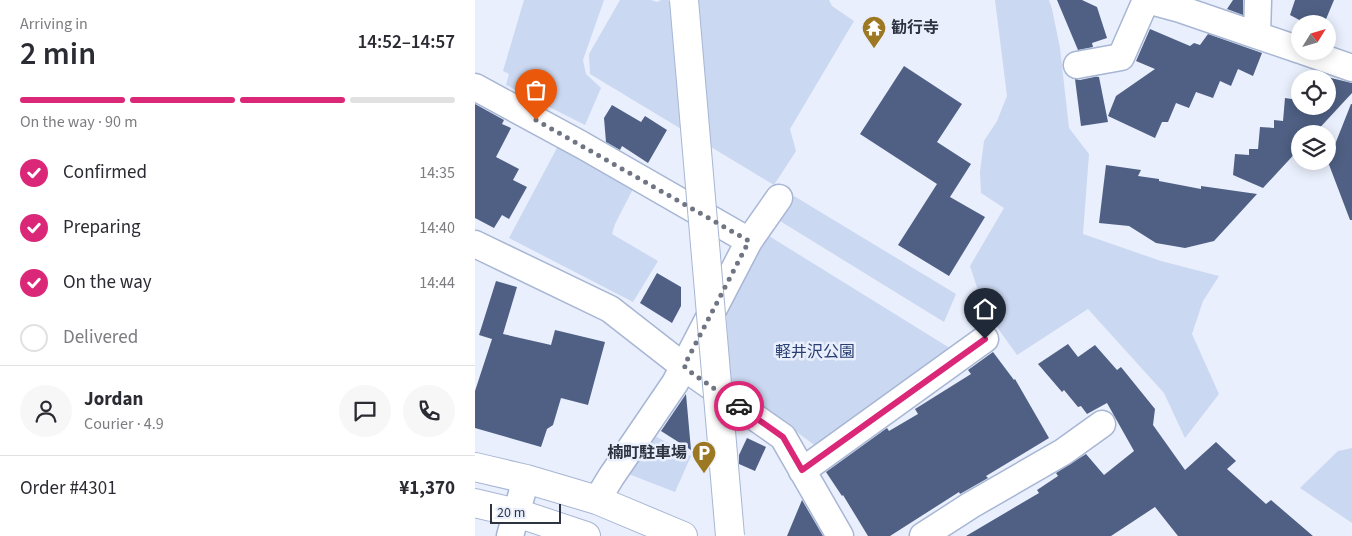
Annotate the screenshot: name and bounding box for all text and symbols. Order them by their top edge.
text: Arriving in [20,13,88,35]
temple icon: 勧行寺 [861,15,887,49]
north arrow [1291,15,1336,60]
map controls [1291,15,1336,170]
place label: 勧行寺 [891,17,939,39]
text: 14:52–14:57 [357,29,455,56]
text: 2 min [20,31,96,77]
pin [515,69,557,120]
button: locate [1291,70,1336,115]
icon: bag [522,76,550,104]
text: On the way · 90 m [20,111,137,133]
button: layers [1291,125,1336,170]
icon: check [20,159,48,187]
text: Confirmed [63,159,147,186]
text: 14:35 [419,162,455,184]
icon: check [20,214,48,242]
text: Preparing [63,214,141,241]
text: 14:40 [419,217,455,239]
icon: check [20,269,48,297]
text: On the way [63,269,152,296]
text: 14:44 [419,272,455,294]
pin [964,288,1006,339]
icon: home [971,295,999,323]
text: Delivered [63,324,138,351]
park label: 軽井沢公園 [775,341,855,363]
courier [714,381,764,431]
button: person [20,385,72,437]
button: chat [339,385,391,437]
button: phone [403,385,455,437]
text: Jordan [84,386,143,413]
icon: car [725,392,753,420]
text: Courier · 4.9 [84,413,164,435]
parking icon: 楠町駐車場 [691,440,717,474]
place label: 楠町駐車場 [607,442,687,464]
text: Order #4301 [20,475,117,502]
text: ¥1,370 [399,475,455,502]
scale bar [490,501,561,524]
text: 20 m [497,503,525,523]

